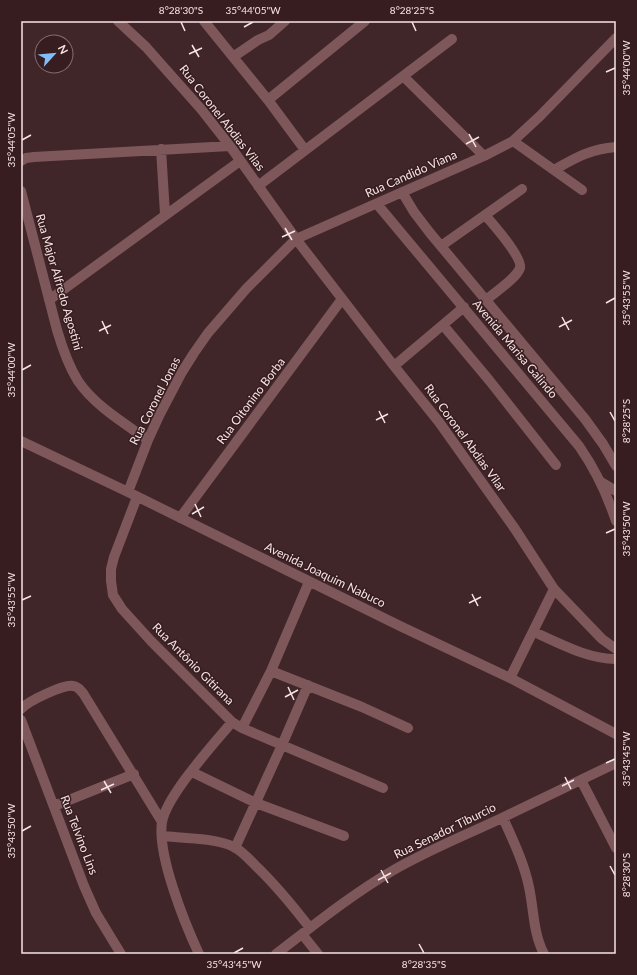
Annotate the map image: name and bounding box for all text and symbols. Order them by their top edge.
text: 8°28'30"S [159,4,203,16]
text: 35°44'05"W [225,4,281,16]
text: 8°28'25"S [390,4,434,16]
north arrow [34,34,74,74]
text: 35°44'00"W [620,40,632,96]
text: N [56,43,71,56]
street label: Rua Coronel Abdias Vilas [176,62,268,174]
text: 35°44'05"W [5,112,17,168]
street label: Rua Candido Viana [362,147,459,201]
street label: Rua Major Alfredo Agostini [33,212,86,352]
text: 35°43'55"W [620,270,632,326]
street label: Avenida Marisa Galindo [470,296,561,401]
text: 35°44'00"W [5,342,17,398]
street label: Rua Coronel Jonas [126,354,183,447]
street label: Rua Oitonino Borba [213,355,288,447]
street label: Rua Coronel Abdias Vilar [421,381,510,495]
text: 8°28'25"S [620,399,632,443]
text: 35°43'50"W [620,501,632,557]
street label: Avenida Joaquim Nabuco [262,539,388,610]
text: 35°43'55"W [5,572,17,628]
street label: Rua Antônio Gitirana [149,620,237,708]
text: 35°43'45"W [620,731,632,787]
street label: Rua Telvino Lins [57,793,102,877]
street label: Rua Senador Tiburcio [391,799,498,862]
text: 35°43'50"W [5,803,17,859]
text: 8°28'30"S [620,853,632,897]
text: 35°43'45"W [206,958,262,970]
text: 8°28'35"S [402,958,446,970]

